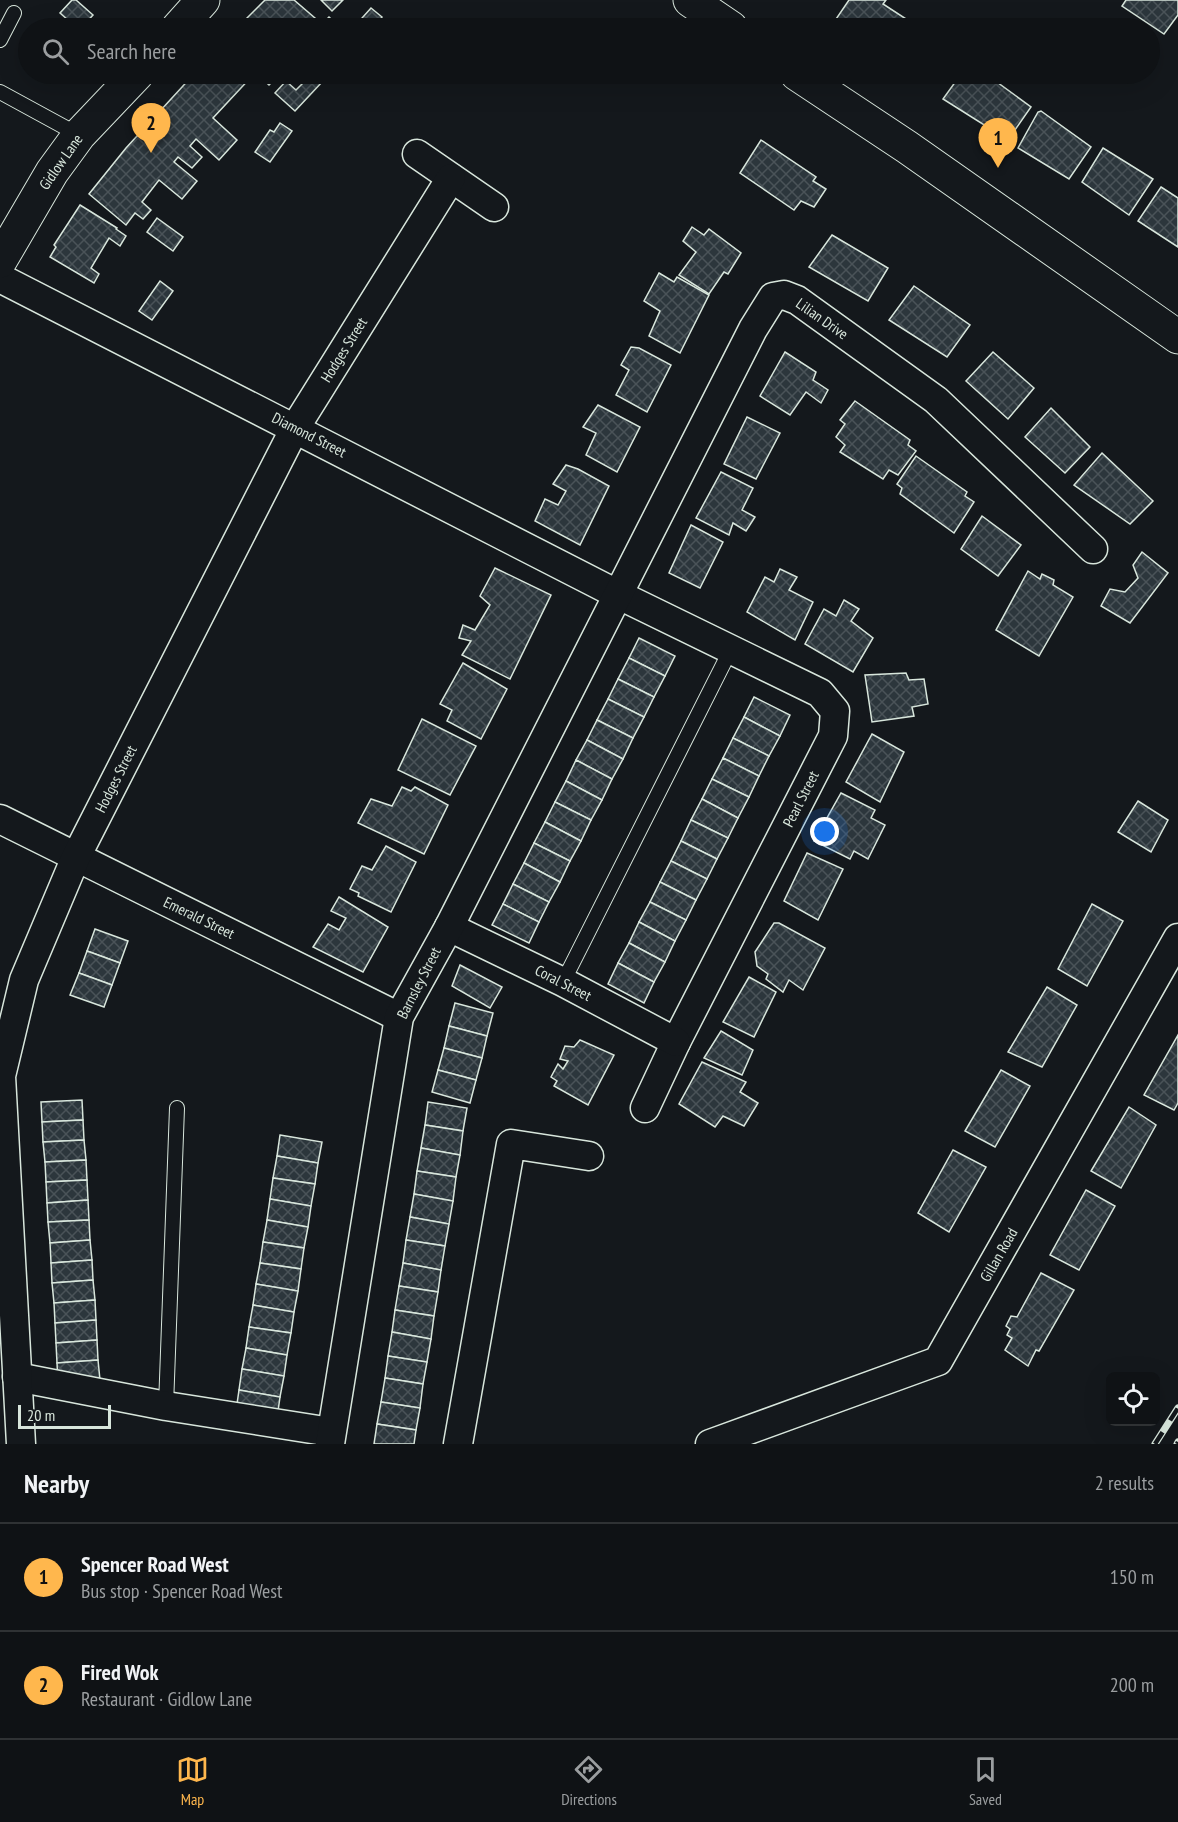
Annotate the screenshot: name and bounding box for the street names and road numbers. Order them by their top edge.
street label: Gidlow Lane [35,130,87,193]
street label: Lilian Drive [793,294,852,343]
street label: Hodges Street [316,314,371,386]
street label: Diamond Street [269,408,349,461]
street label: Hodges Street [91,742,141,816]
street label: Pearl Street [778,768,823,830]
street label: Emerald Street [161,892,238,943]
street label: Barnsley Street [392,944,445,1022]
street label: Coral Street [532,960,595,1005]
street label: Gillan Road [976,1224,1022,1285]

